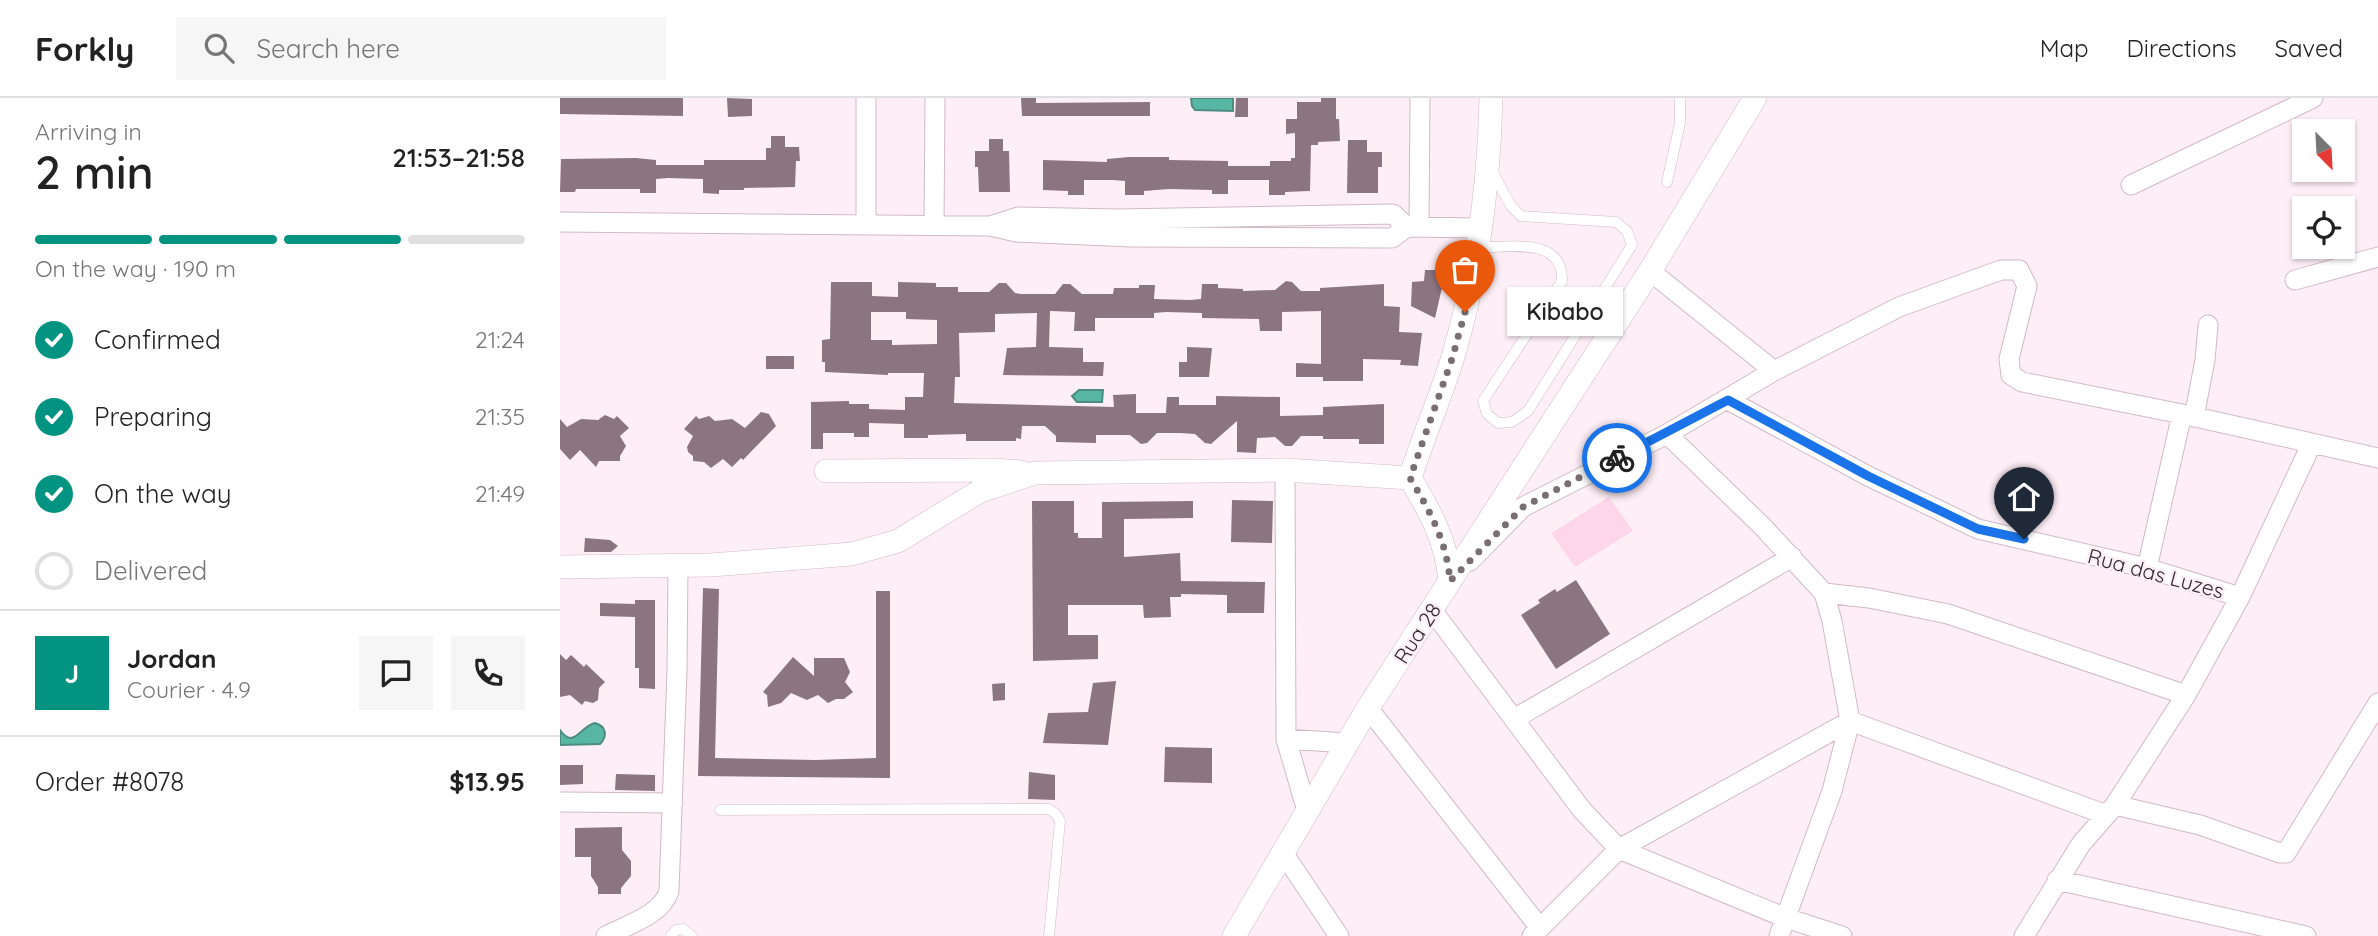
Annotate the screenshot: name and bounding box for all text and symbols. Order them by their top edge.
search box [176,17,666,80]
text: Forkly [35,28,134,69]
icon: search [200,29,238,67]
text: Search here [256,32,400,65]
text: Map [2040,33,2089,63]
text: Directions [2127,33,2237,63]
text: Saved [2275,33,2343,63]
text: Arriving in [35,117,142,146]
north arrow [2292,119,2356,182]
map controls [2292,119,2355,259]
text: 21:53–21:58 [392,141,525,174]
text: 2 min [35,143,154,201]
button: locate [2292,196,2355,259]
pin [1435,240,1495,312]
icon: bag [1446,251,1484,289]
text: On the way · 190 m [35,254,236,283]
callout: Kibabo [1507,288,1622,336]
text: Kibabo [1526,297,1604,326]
icon: check [35,321,73,359]
text: Confirmed [94,323,221,356]
text: 21:24 [475,325,525,354]
icon: check [35,398,73,436]
text: Preparing [94,400,212,433]
text: 21:35 [475,402,525,431]
courier [1582,423,1652,493]
icon: bike [1598,439,1636,477]
pin [1994,467,2054,539]
icon: check [35,475,73,513]
text: On the way [94,477,232,510]
icon: home [2005,478,2043,516]
text: 21:49 [475,479,525,508]
street label: Rua das Luzes [2085,542,2227,604]
text: Delivered [94,554,207,587]
street label: Rua 28 [1388,598,1446,668]
button: chat [359,636,433,710]
button: phone [451,636,525,710]
text: Jordan [127,642,216,675]
text: J [65,657,79,690]
text: Courier · 4.9 [127,675,251,704]
text: Order #8078 [35,765,184,798]
text: $13.95 [449,765,525,798]

